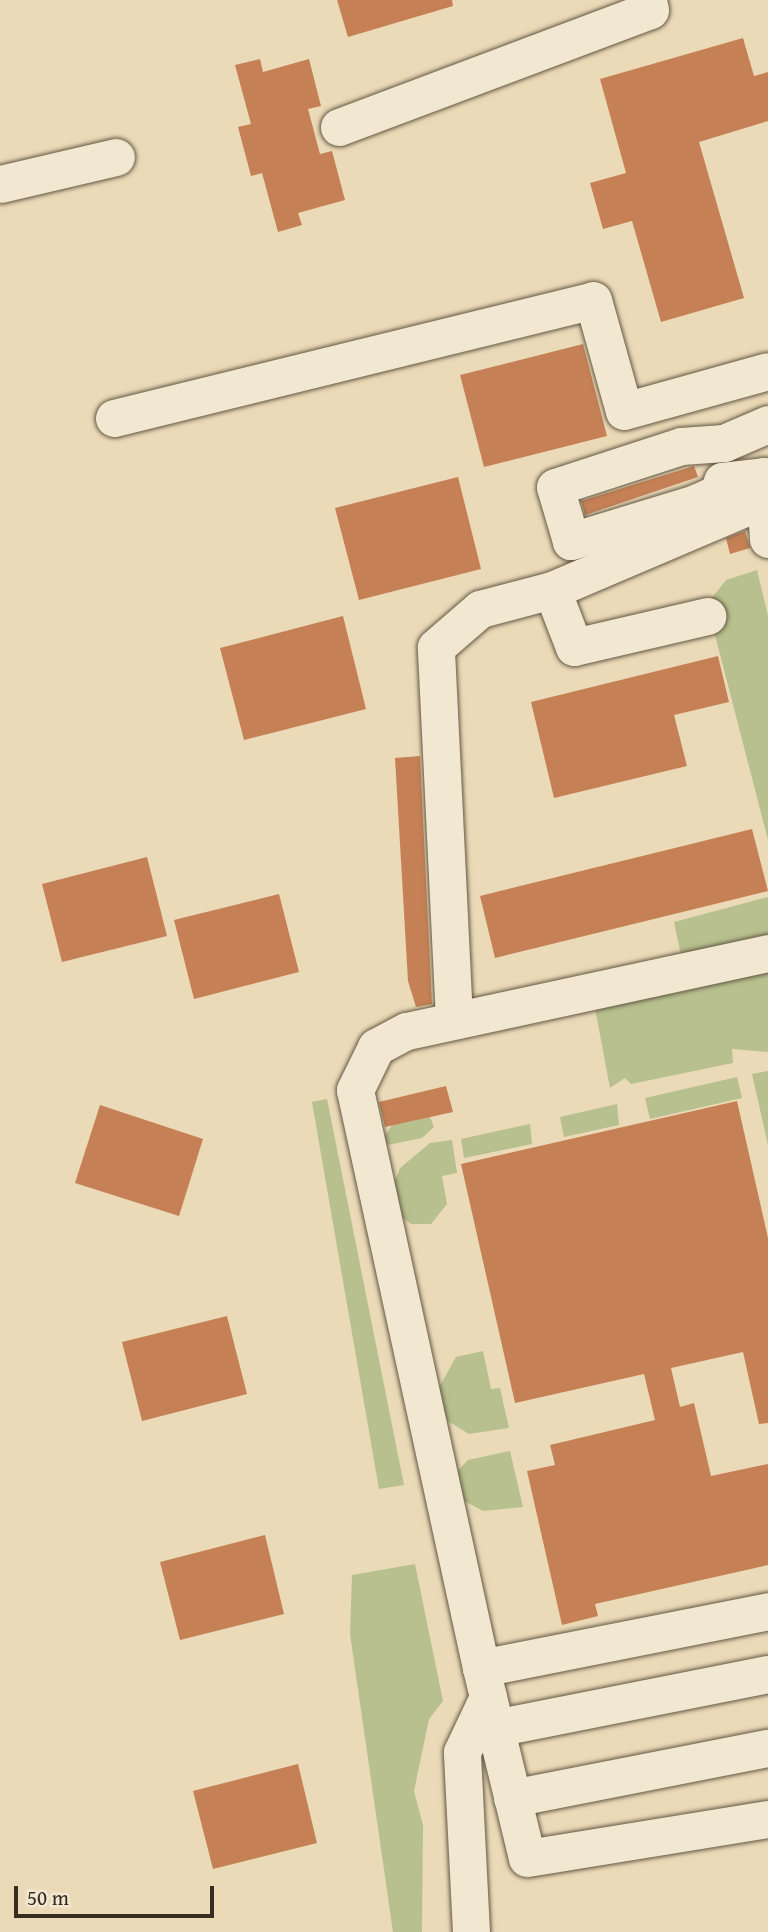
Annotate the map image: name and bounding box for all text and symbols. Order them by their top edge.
scale bar [18,1872,217,1916]
text: 50 m [27,1882,69,1913]

